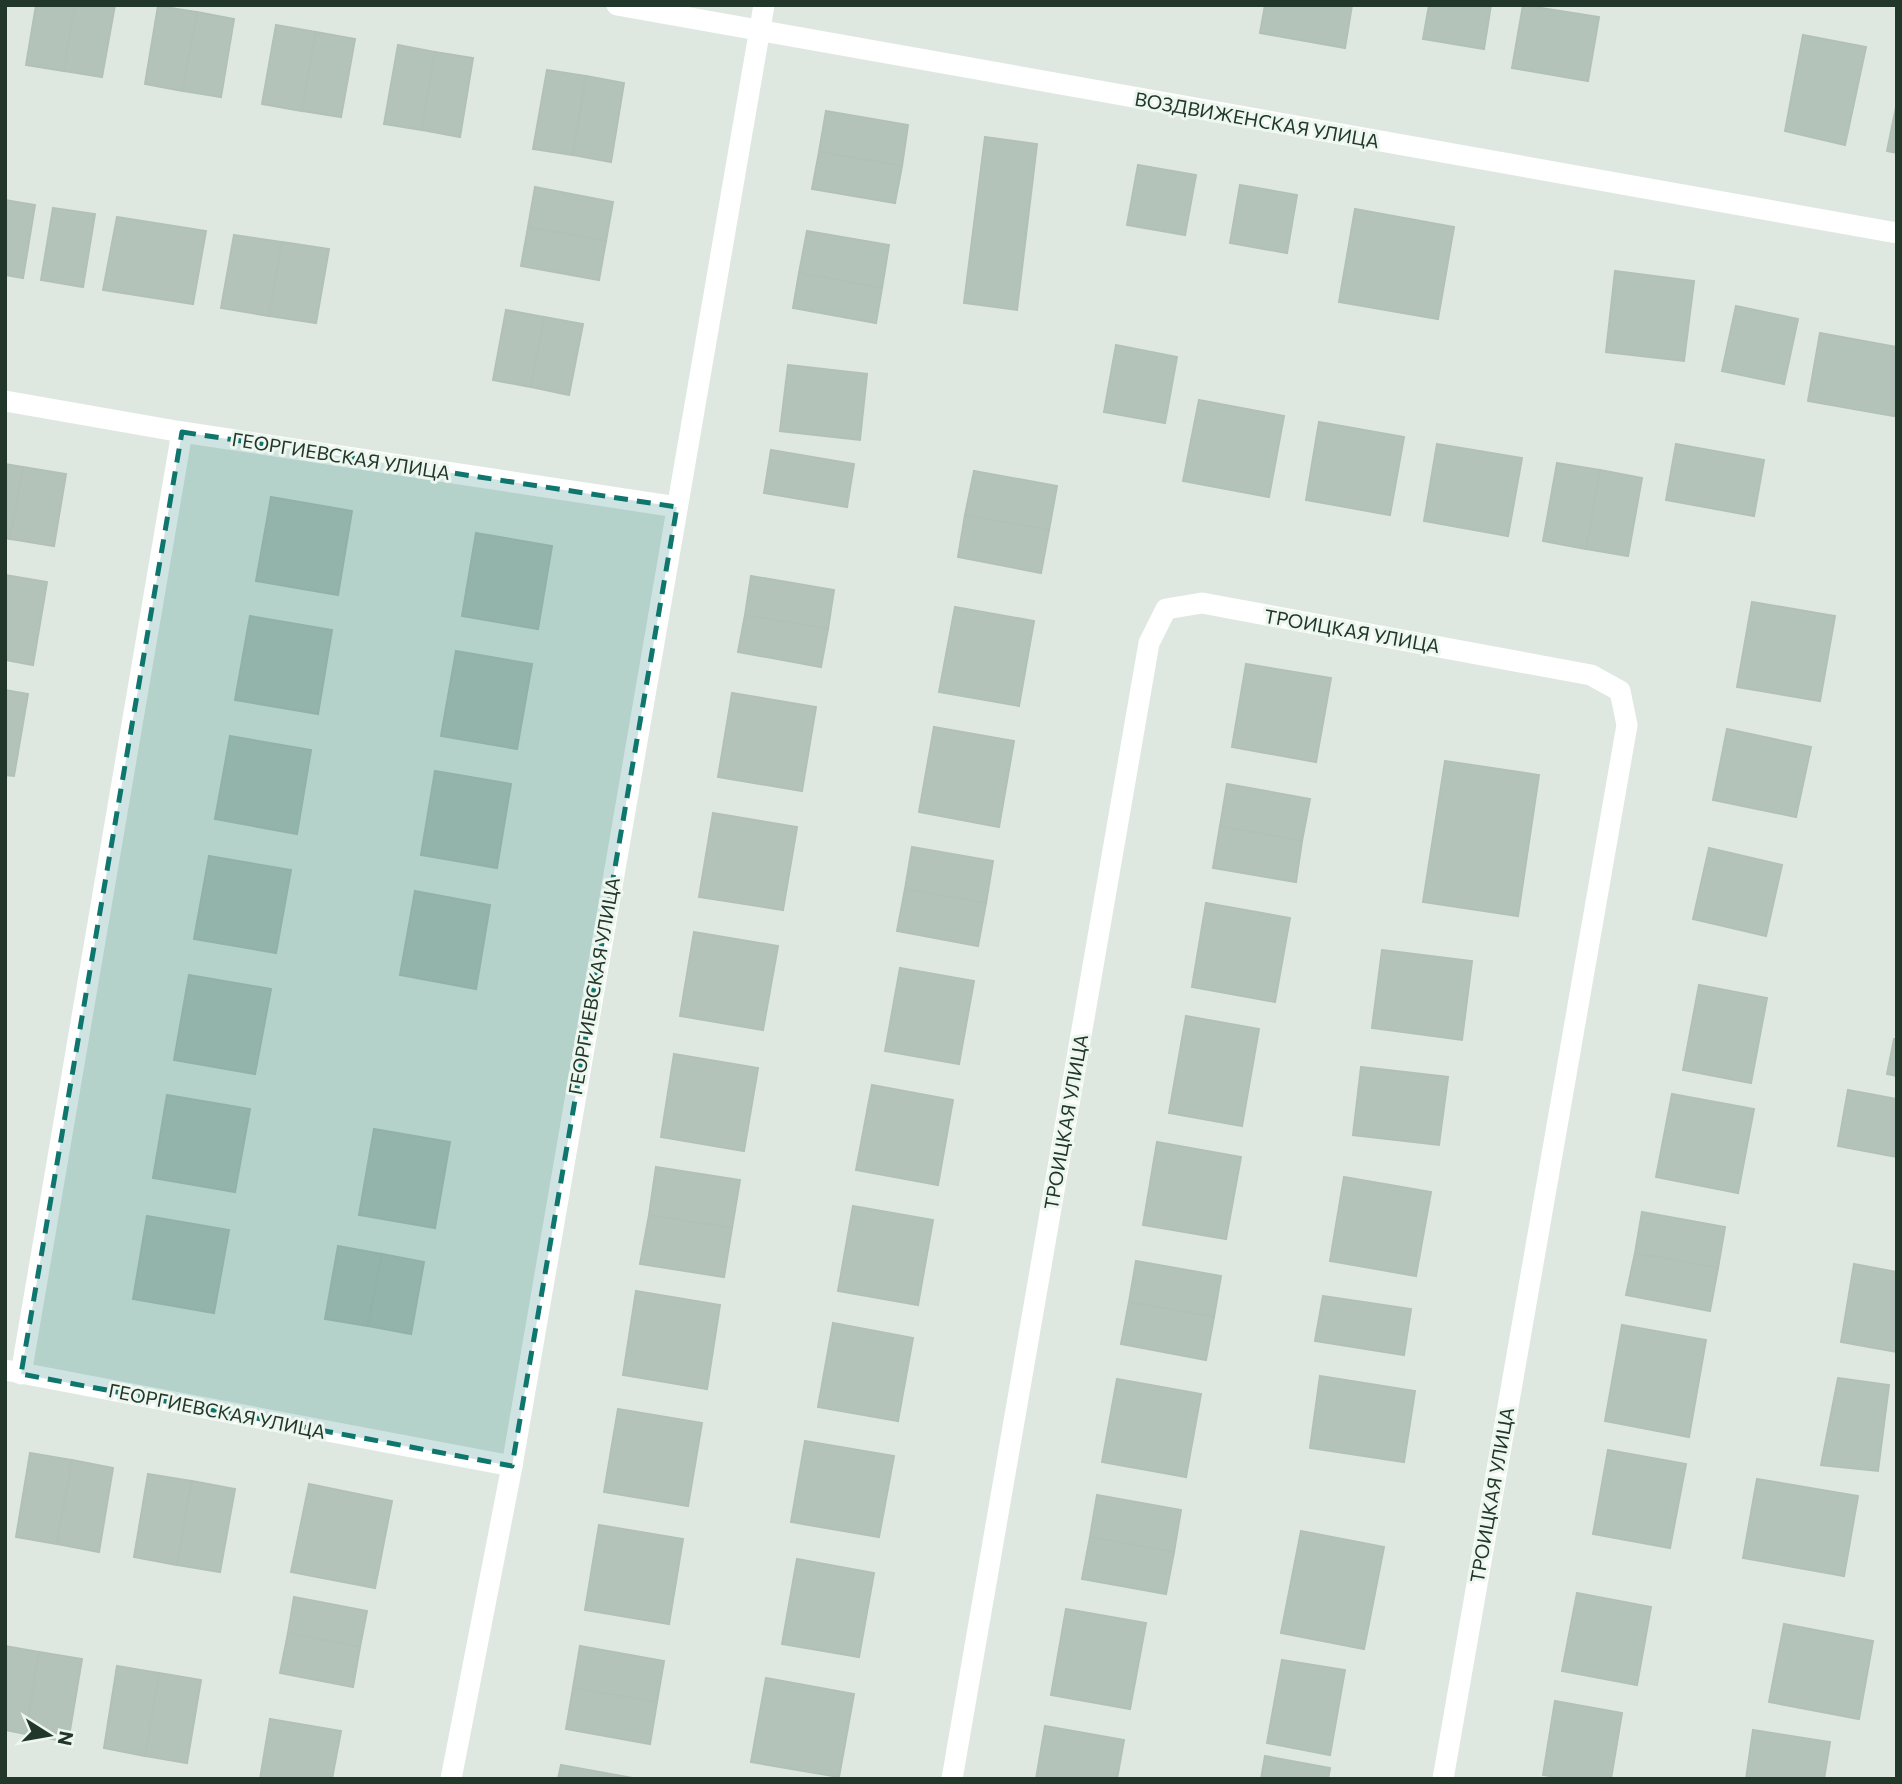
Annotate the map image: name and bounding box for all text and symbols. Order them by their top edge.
street label: ВОЗДВИЖЕНСКАЯ УЛИЦА [1133,87,1381,152]
street label: ГЕОРГИЕВСКАЯ УЛИЦА [230,427,452,484]
street label: ТРОИЦКАЯ УЛИЦА [1262,604,1442,657]
street label: ГЕОРГИЕВСКАЯ УЛИЦА [563,875,624,1097]
street label: ТРОИЦКАЯ УЛИЦА [1039,1032,1092,1212]
street label: ГЕОРГИЕВСКАЯ УЛИЦА [107,1378,328,1443]
street label: ТРОИЦКАЯ УЛИЦА [1465,1405,1518,1585]
north arrow [14,1700,84,1770]
text: N [54,1729,79,1748]

